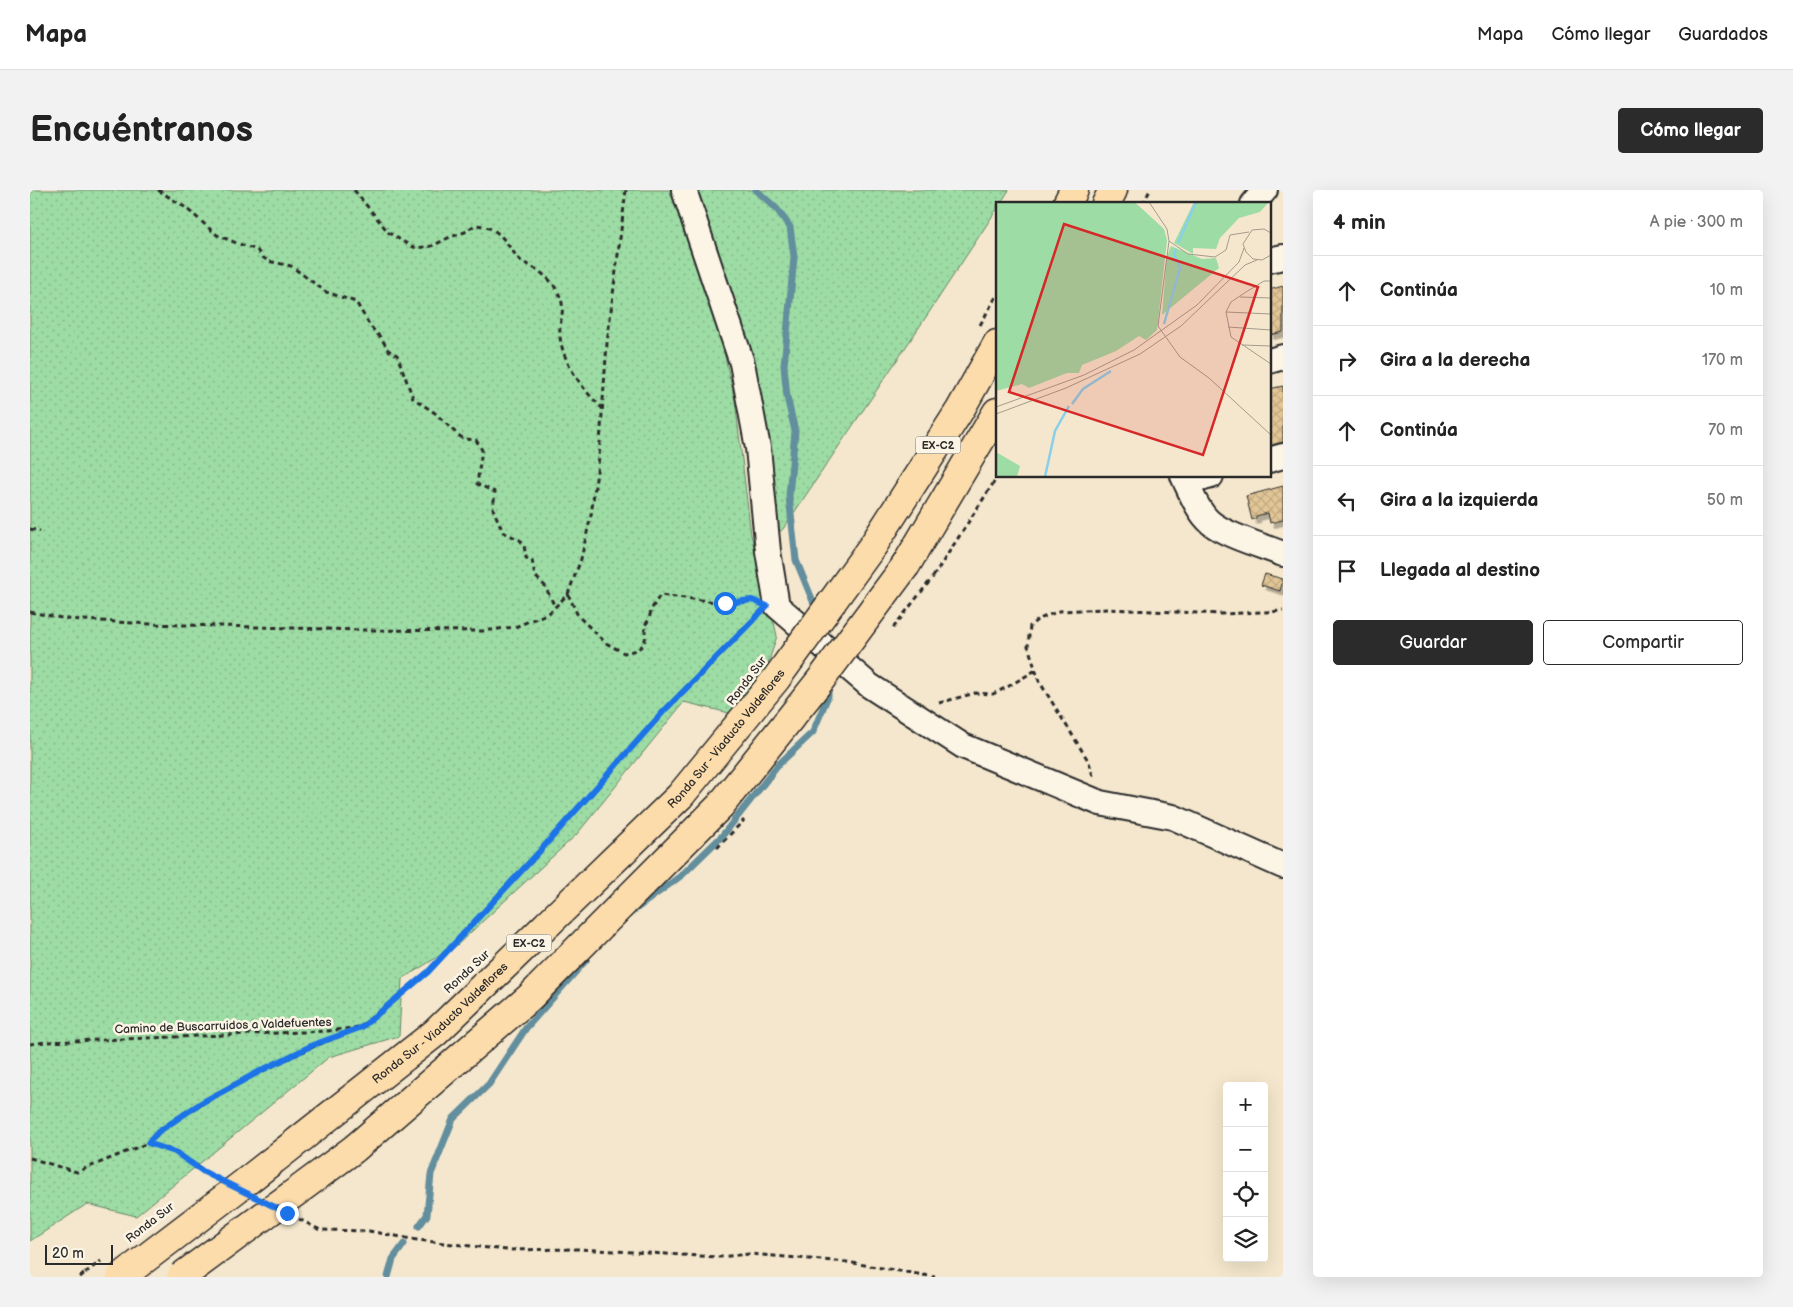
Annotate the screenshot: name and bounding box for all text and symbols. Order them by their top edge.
text: Mapa [25,20,87,49]
text: Mapa [1477,24,1523,45]
text: Cómo llegar [1551,24,1650,45]
text: Guardados [1678,24,1768,45]
button: Cómo llegar [1618,108,1763,153]
text: Encuéntranos [30,109,253,152]
inset map [996,202,1270,478]
text: 4 min [1333,210,1386,235]
text: A pie · 300 m [1650,213,1743,232]
icon: ahead [1333,277,1361,305]
text: Continúa [1380,279,1458,302]
text: 10 m [1710,281,1743,300]
icon: right [1333,347,1361,375]
text: Gira a la derecha [1380,349,1530,372]
text: 170 m [1702,351,1743,370]
icon: ahead [1333,417,1361,445]
text: Continúa [1380,419,1458,442]
text: 70 m [1708,421,1743,440]
road number: EX-C2 [916,436,960,454]
icon: left [1333,487,1361,515]
text: Gira a la izquierda [1380,489,1538,512]
text: 50 m [1707,491,1743,510]
icon: arrive [1333,557,1361,585]
text: Llegada al destino [1380,559,1540,582]
route start [714,592,737,615]
button: Guardar [1333,620,1533,665]
button: Compartir [1543,620,1743,665]
street label: Ronda Sur [724,653,771,708]
street label: Ronda Sur - Viaducto Valdeflores [664,666,788,812]
road number: EX-C2 [506,934,552,951]
street label: Ronda Sur [441,947,493,997]
street label: Ronda Sur - Viaducto Valdeflores [369,959,511,1087]
street label: Camino de Buscarruidos a Valdefuentes [114,1015,332,1037]
map controls [1223,1082,1268,1262]
button: + [1223,1082,1268,1127]
button: − [1223,1127,1268,1172]
button: locate [1223,1172,1268,1217]
street label: Ronda Sur [123,1199,178,1246]
route end [276,1202,299,1225]
button: layers [1223,1217,1268,1262]
scale bar [45,1242,112,1265]
text: 20 m [52,1245,84,1262]

